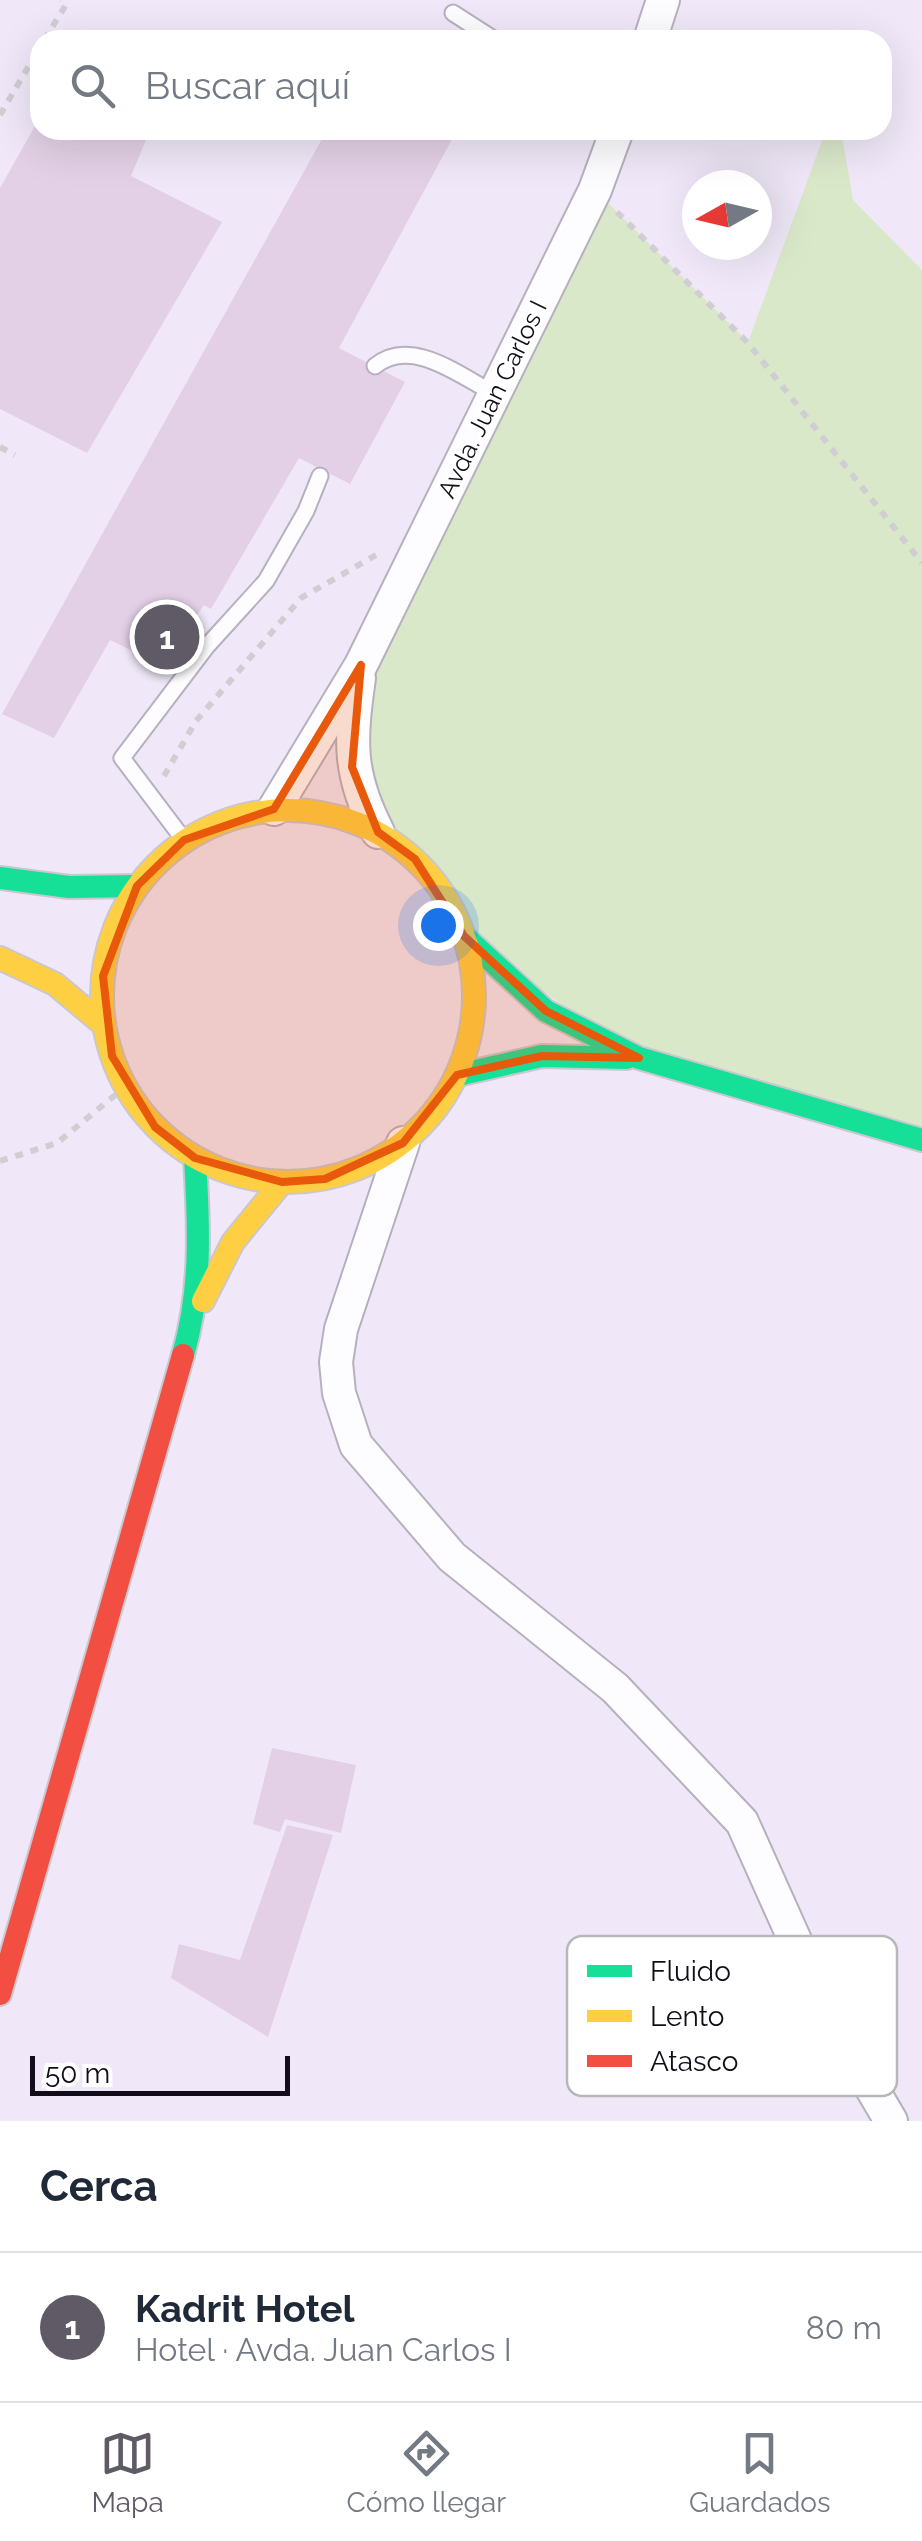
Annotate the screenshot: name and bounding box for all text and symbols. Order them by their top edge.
search box [30,30,892,140]
icon: search [65,58,120,113]
text: Buscar aquí [145,63,350,108]
north arrow [682,170,772,260]
street label: Avda. Juan Carlos I [431,295,553,503]
pin: 1 [134,600,200,674]
your location [413,900,464,951]
legend [567,1936,897,2096]
text: Fluido [650,1955,731,1988]
text: Lento [650,2000,724,2033]
text: Atasco [650,2045,738,2078]
scale bar [30,2051,290,2096]
text: 50 m [45,2057,110,2090]
text: Cerca [40,2162,158,2211]
text: Kadrit Hotel [135,2286,355,2331]
text: 1 [65,2309,80,2346]
text: 80 m [806,2309,882,2346]
text: Hotel · Avda. Juan Carlos I [135,2331,512,2368]
tab: Mapa [91,2426,164,2519]
tab: Cómo llegar [347,2426,506,2519]
tab: Guardados [689,2426,831,2519]

